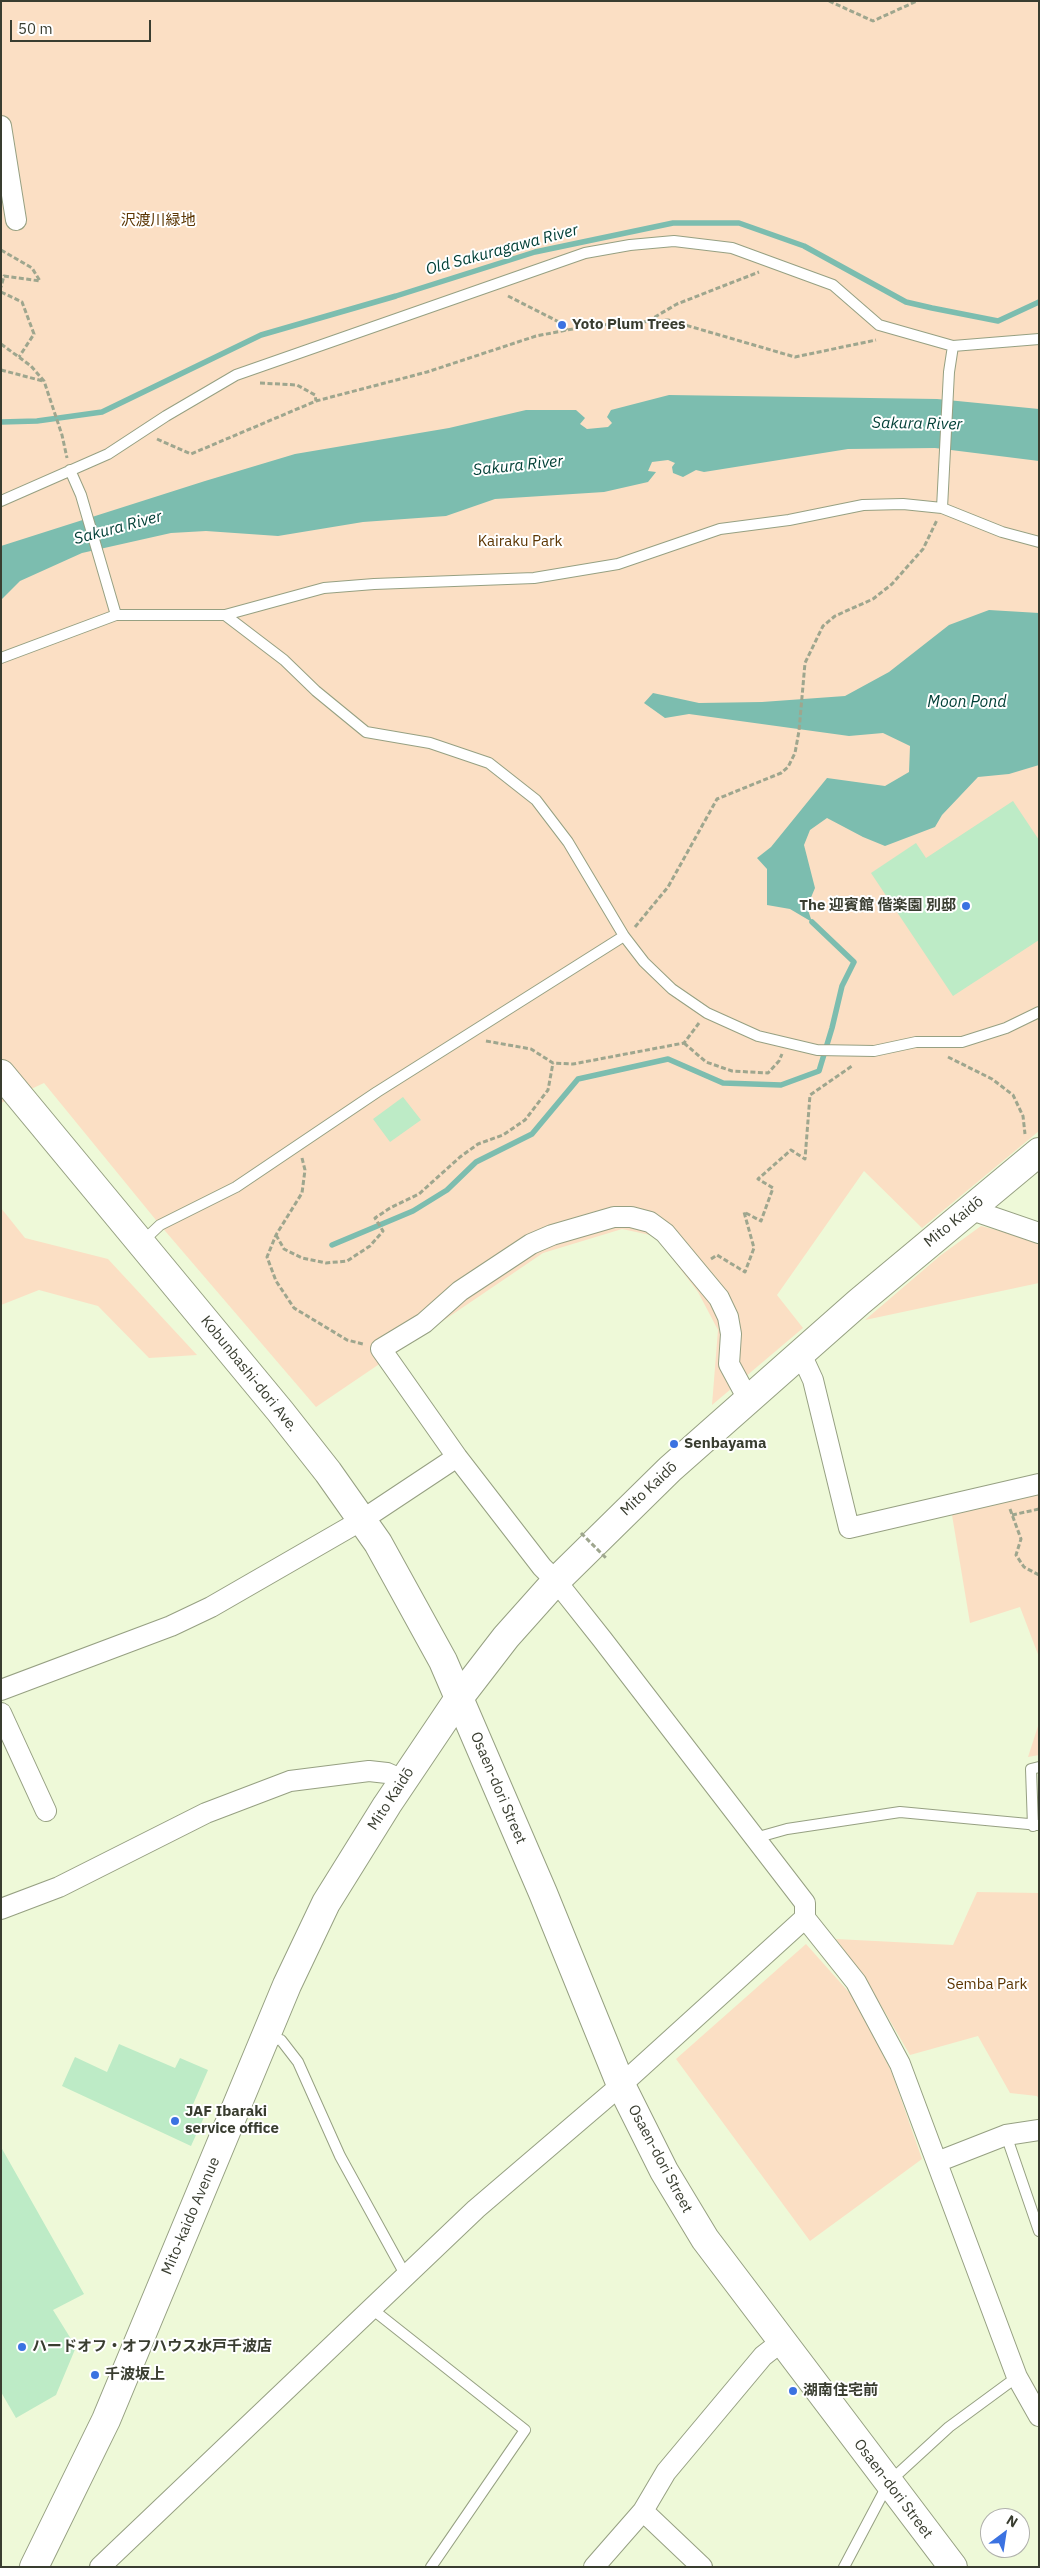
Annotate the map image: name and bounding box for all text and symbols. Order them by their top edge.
scale bar [12,10,154,42]
text: 50 m [18,19,53,38]
park label: 沢渡川緑地 [121,212,195,230]
water label: Old Sakuragawa River [424,220,580,280]
place label: Yoto Plum Trees [572,316,686,334]
marker: Yoto Plum Trees [556,319,568,331]
water label: Sakura River [872,414,962,434]
water label: Sakura River [472,452,564,480]
water label: Sakura River [72,507,164,549]
park label: Kairaku Park [478,533,562,551]
water label: Moon Pond [927,692,1007,712]
place label: The 迎賓館 偕楽園 別邸 [799,897,956,915]
marker: The 迎賓館 偕楽園 別邸 [960,900,972,912]
street label: Mito Kaidō [921,1193,987,1251]
street label: Kobunbashi-dori Ave. [197,1312,301,1436]
place label: Senbayama [684,1435,767,1453]
marker: Senbayama [668,1438,680,1450]
street label: Mito Kaidō [617,1458,681,1520]
street label: Osaen-dori Street [466,1729,530,1847]
street label: Mito Kaidō [364,1764,418,1834]
park label: Semba Park [947,1976,1027,1994]
street label: Osaen-dori Street [624,2102,696,2216]
place label: JAF Ibaraki service office [185,2103,279,2138]
marker: JAF Ibaraki service office [169,2115,181,2127]
street label: Mito-kaido Avenue [158,2154,224,2278]
place label: ハードオフ・オフハウス水戸千波店 [32,2338,272,2356]
marker: ハードオフ・オフハウス水戸千波店 [16,2341,28,2353]
place label: 千波坂上 [105,2366,165,2384]
marker: 千波坂上 [89,2369,101,2381]
place label: 湖南住宅前 [803,2382,878,2400]
marker: 湖南住宅前 [787,2385,799,2397]
street label: Osaen-dori Street [850,2436,936,2542]
north arrow [980,2508,1030,2558]
text: N [1003,2511,1021,2531]

